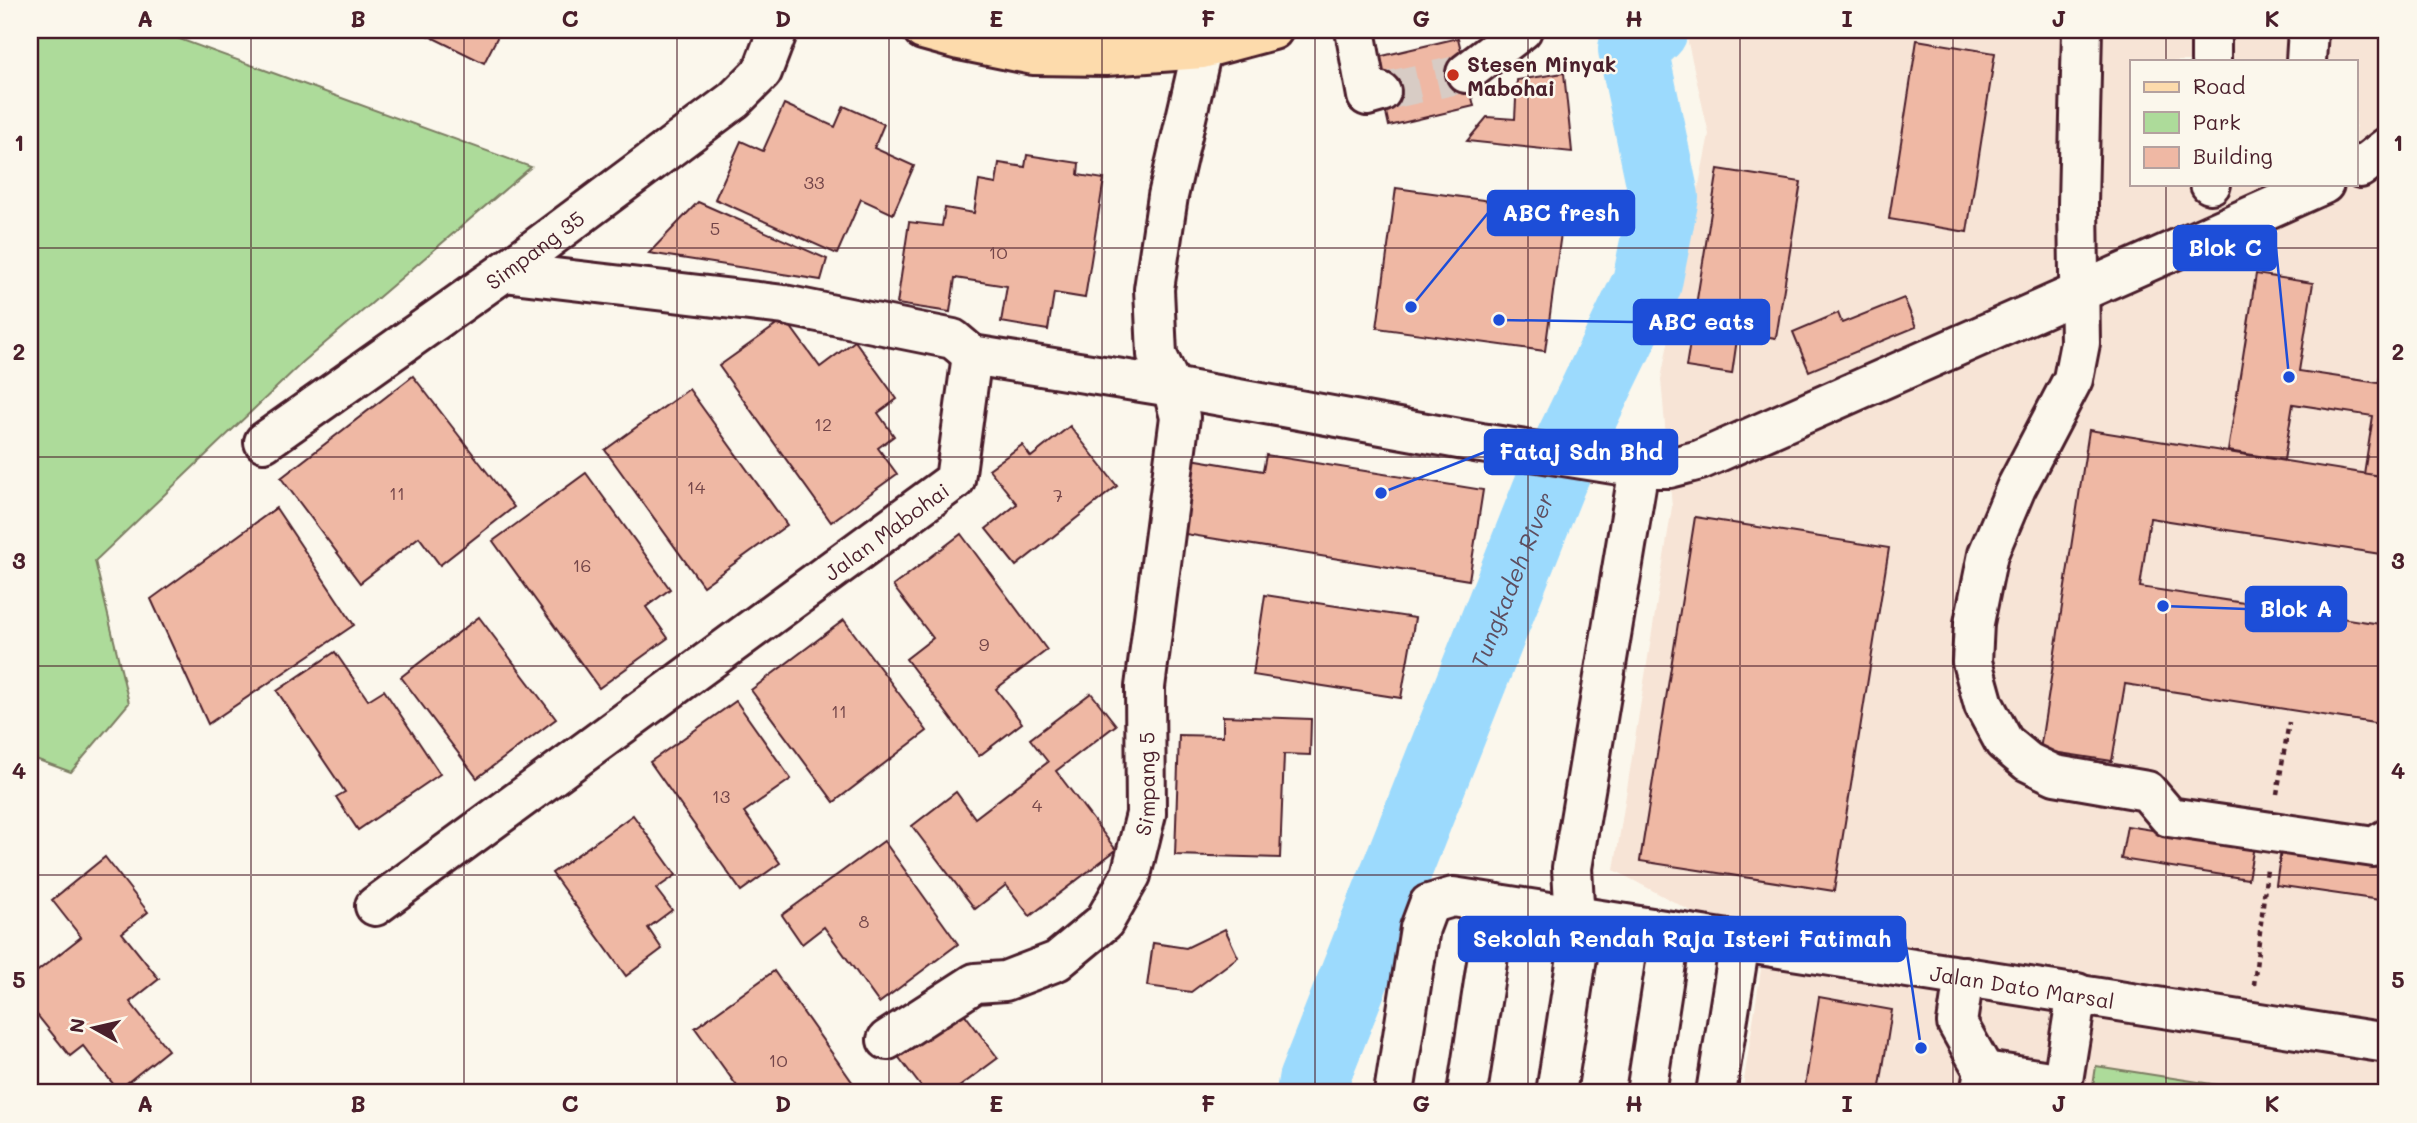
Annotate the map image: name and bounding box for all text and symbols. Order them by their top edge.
text: A [137,3,153,33]
text: B [350,3,366,33]
text: C [561,3,579,33]
text: D [775,3,791,33]
text: E [989,3,1003,33]
text: F [1201,3,1215,33]
text: G [1412,3,1430,33]
text: H [1625,3,1643,33]
text: I [1841,3,1853,33]
text: J [2051,3,2067,33]
text: K [2264,3,2280,33]
place label: Stesen Minyak Mabohai [1467,50,1616,101]
legend [2130,60,2358,186]
marker: Stesen Minyak Mabohai [1445,67,1461,83]
text: Road [2193,72,2245,99]
text: Park [2193,108,2241,135]
text: 1 [14,127,24,157]
text: 1 [2393,127,2403,157]
text: Building [2193,142,2273,169]
house number: 33 [803,170,825,194]
callout: ABC fresh [1488,191,1634,235]
text: ABC fresh [1502,197,1620,227]
street label: Simpang 35 [480,204,589,295]
house number: 5 [710,216,720,240]
callout: Blok C [2174,226,2276,270]
text: Blok C [2188,232,2262,262]
house number: 10 [988,240,1008,264]
callout: ABC eats [1634,300,1769,344]
text: ABC eats [1648,306,1754,336]
text: 2 [13,336,25,366]
text: 2 [2392,336,2404,366]
house number: 12 [814,412,832,436]
callout: Fataj Sdn Bhd [1485,430,1677,474]
text: Fataj Sdn Bhd [1499,436,1663,466]
house number: 14 [687,475,706,499]
street label: Jalan Mabohai [818,476,954,586]
house number: 11 [389,481,405,505]
house number: 7 [1053,483,1063,507]
water label: Tungkadeh River [1463,488,1560,673]
text: 3 [12,545,26,575]
text: 3 [2391,545,2405,575]
house number: 16 [573,553,591,577]
callout: Blok A [2246,587,2346,631]
text: Blok A [2260,593,2332,623]
house number: 9 [979,632,990,656]
house number: 11 [831,699,847,723]
street label: Simpang 5 [1128,732,1160,838]
text: 4 [12,755,26,785]
text: 4 [2391,755,2405,785]
house number: 13 [712,784,730,808]
house number: 4 [1032,793,1043,817]
house number: 8 [859,909,870,933]
callout: Sekolah Rendah Raja Isteri Fatimah [1459,917,1905,961]
text: Sekolah Rendah Raja Isteri Fatimah [1473,923,1891,953]
street label: Jalan Dato Marsal [1928,958,2117,1014]
text: 5 [12,964,26,994]
text: 5 [2391,964,2405,994]
north arrow [60,993,130,1064]
text: N [63,1017,90,1034]
house number: 10 [768,1048,788,1072]
text: A [137,1088,153,1118]
text: B [350,1088,366,1118]
text: C [561,1088,579,1118]
text: D [775,1088,791,1118]
text: E [989,1088,1003,1118]
text: F [1201,1088,1215,1118]
text: G [1412,1088,1430,1118]
text: H [1625,1088,1643,1118]
text: I [1841,1088,1853,1118]
text: J [2051,1088,2067,1118]
text: K [2264,1088,2280,1118]

